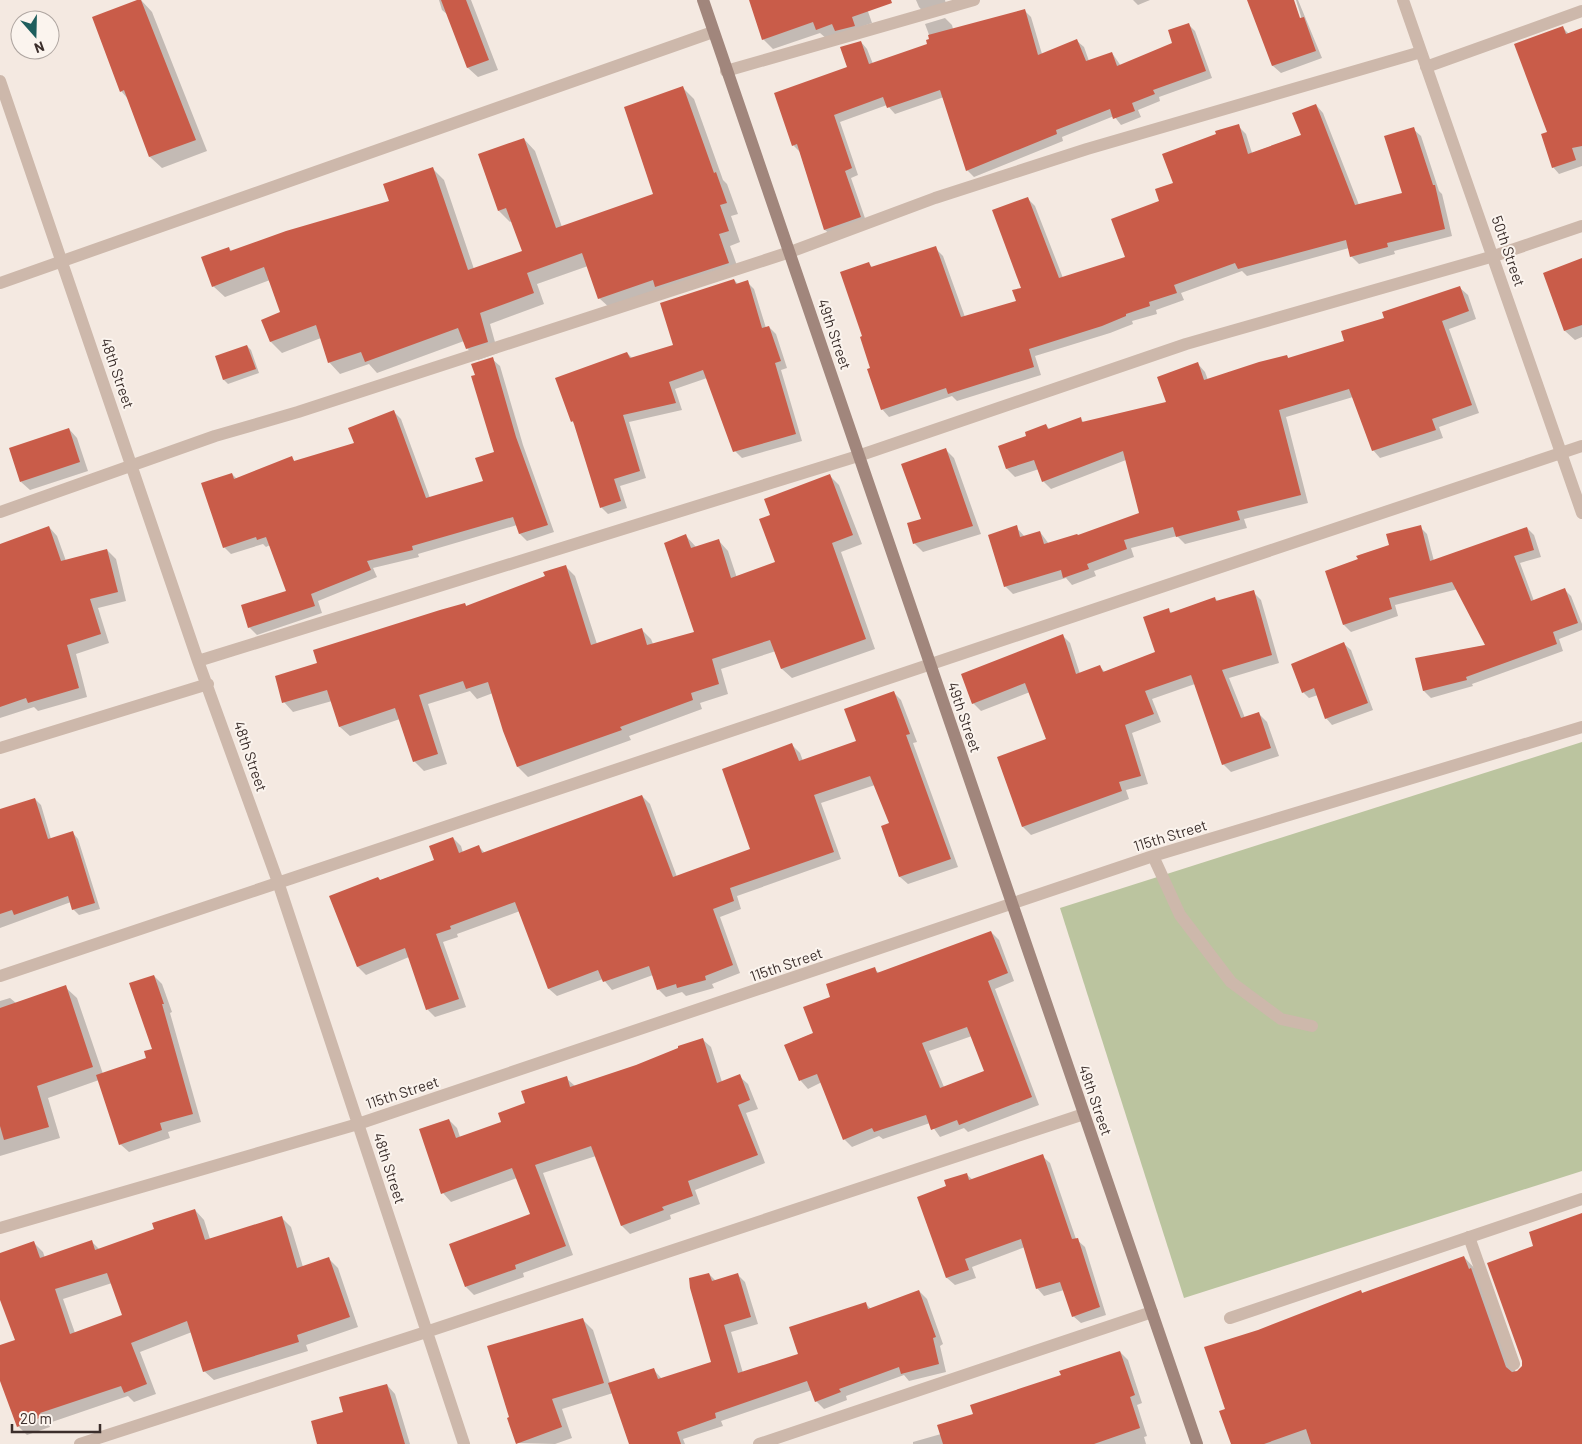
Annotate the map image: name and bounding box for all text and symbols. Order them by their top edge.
north arrow [10,10,60,60]
text: N [32,38,47,57]
street label: 50th Street [1488,213,1530,289]
street label: 49th Street [815,296,855,372]
street label: 48th Street [98,335,138,411]
street label: 49th Street [945,679,985,755]
street label: 48th Street [231,718,271,794]
street label: 115th Street [1131,815,1209,855]
street label: 115th Street [747,943,825,985]
street label: 49th Street [1076,1062,1116,1138]
street label: 115th Street [363,1072,441,1112]
street label: 48th Street [370,1130,410,1206]
scale bar [12,1402,100,1434]
text: 20 m [20,1409,52,1427]

